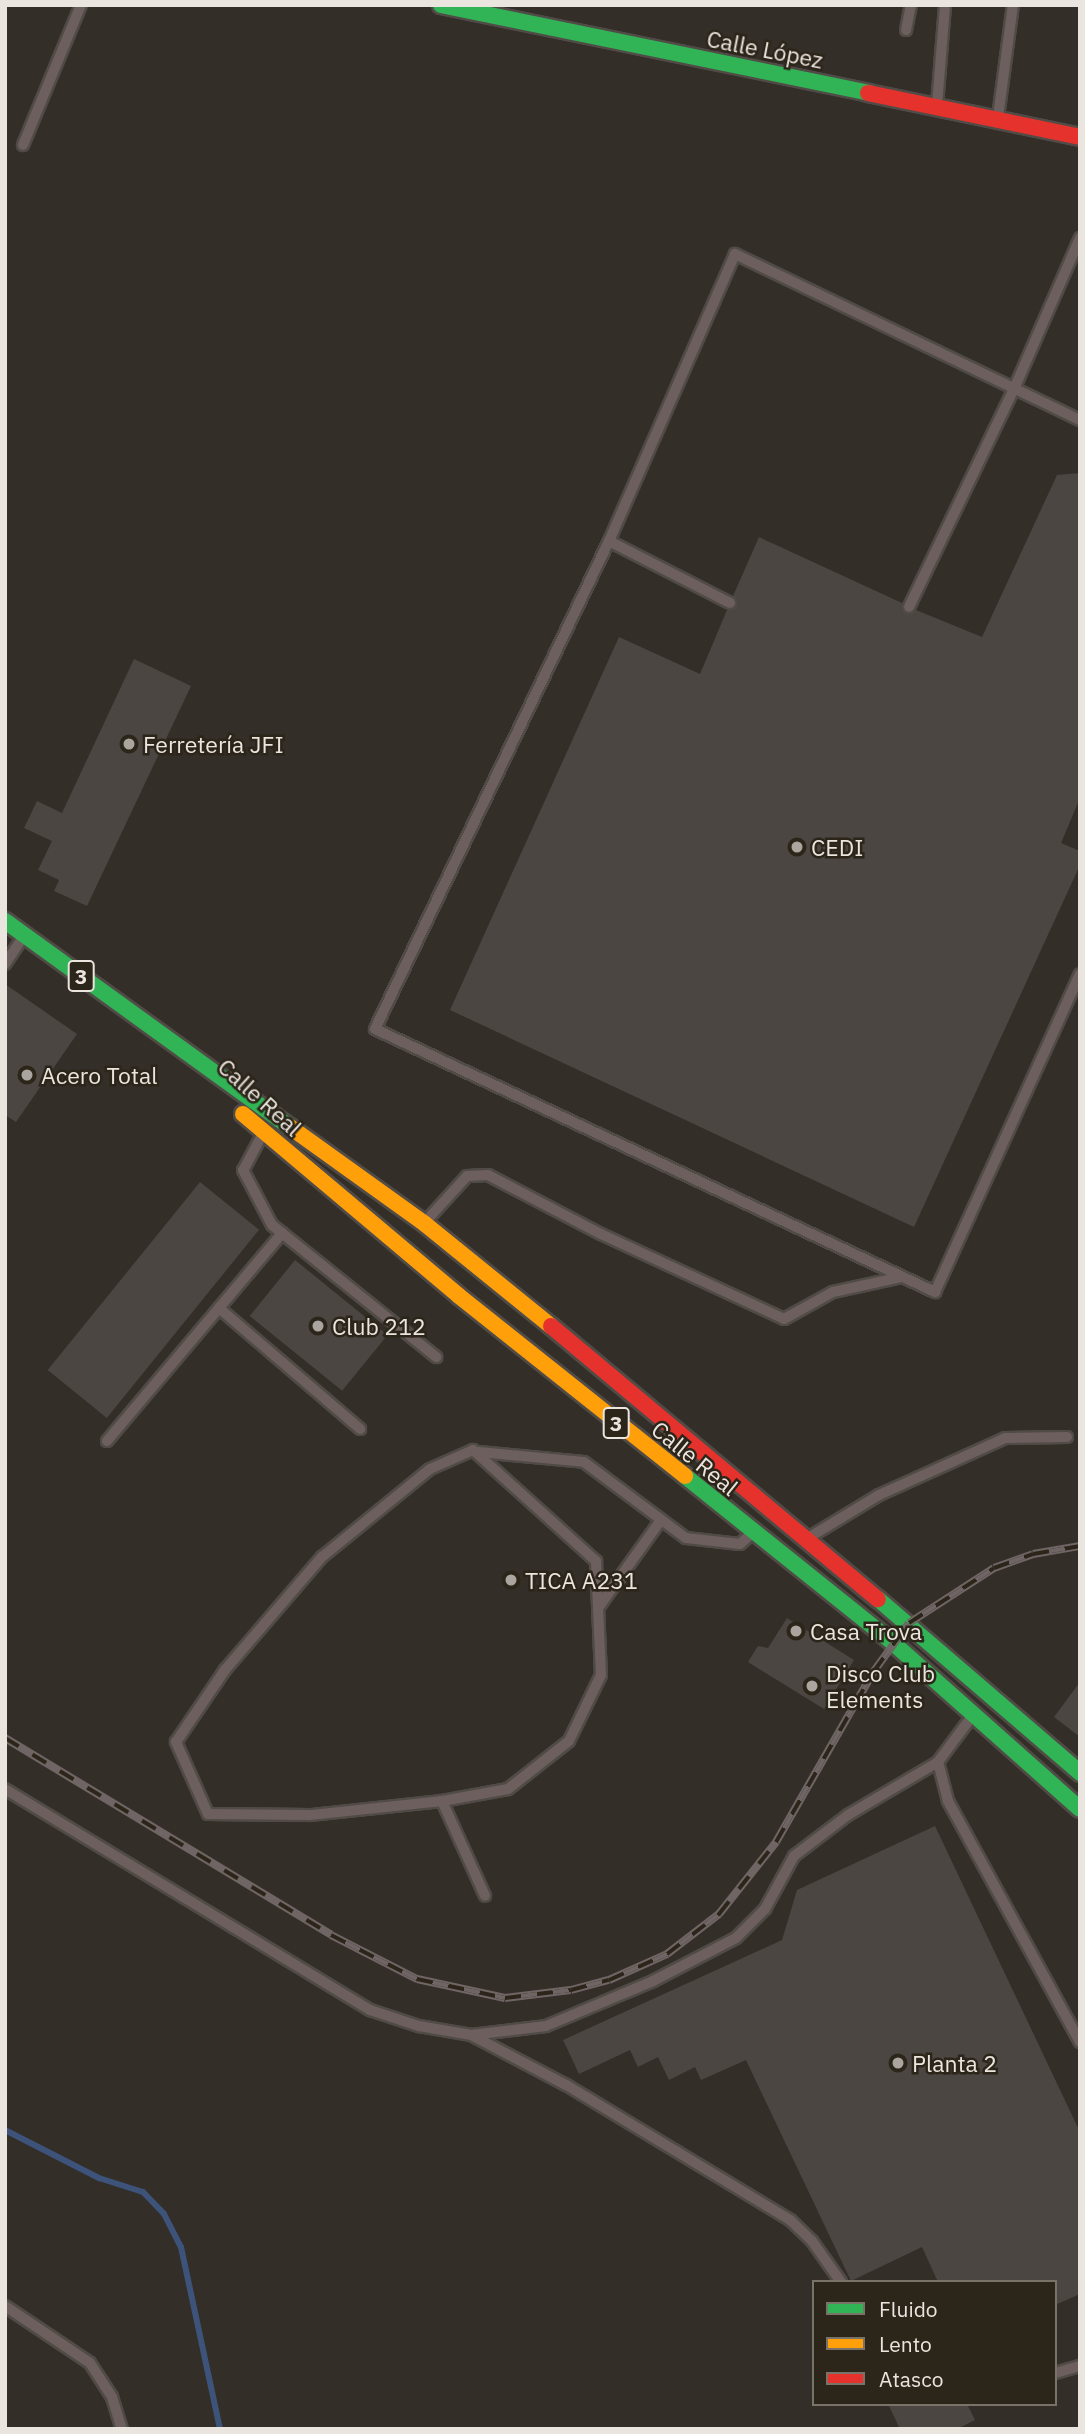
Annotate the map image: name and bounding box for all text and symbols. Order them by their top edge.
street label: Calle López [705,24,825,74]
place label: Ferretería JFI [143,730,284,758]
marker: Ferretería JFI [121,736,137,752]
place label: CEDI [811,833,863,861]
marker: CEDI [789,839,805,855]
road number: 3 [67,958,95,993]
street label: Calle Real [213,1052,307,1142]
place label: Acero Total [41,1061,158,1089]
marker: Acero Total [19,1067,35,1083]
place label: Club 212 [332,1312,426,1340]
marker: Club 212 [310,1318,326,1334]
road number: 3 [602,1406,630,1440]
street label: Calle Real [646,1415,744,1501]
place label: TICA A231 [525,1566,638,1594]
marker: TICA A231 [503,1572,519,1588]
place label: Casa Trova [810,1617,922,1645]
marker: Casa Trova [788,1623,804,1639]
place label: Disco Club Elements [826,1659,935,1713]
marker: Disco Club Elements [804,1678,820,1694]
place label: Planta 2 [912,2049,997,2077]
marker: Planta 2 [890,2055,906,2071]
legend [812,2280,1057,2406]
text: Fluido [879,2295,938,2323]
text: Lento [879,2330,932,2358]
text: Atasco [879,2365,943,2393]

